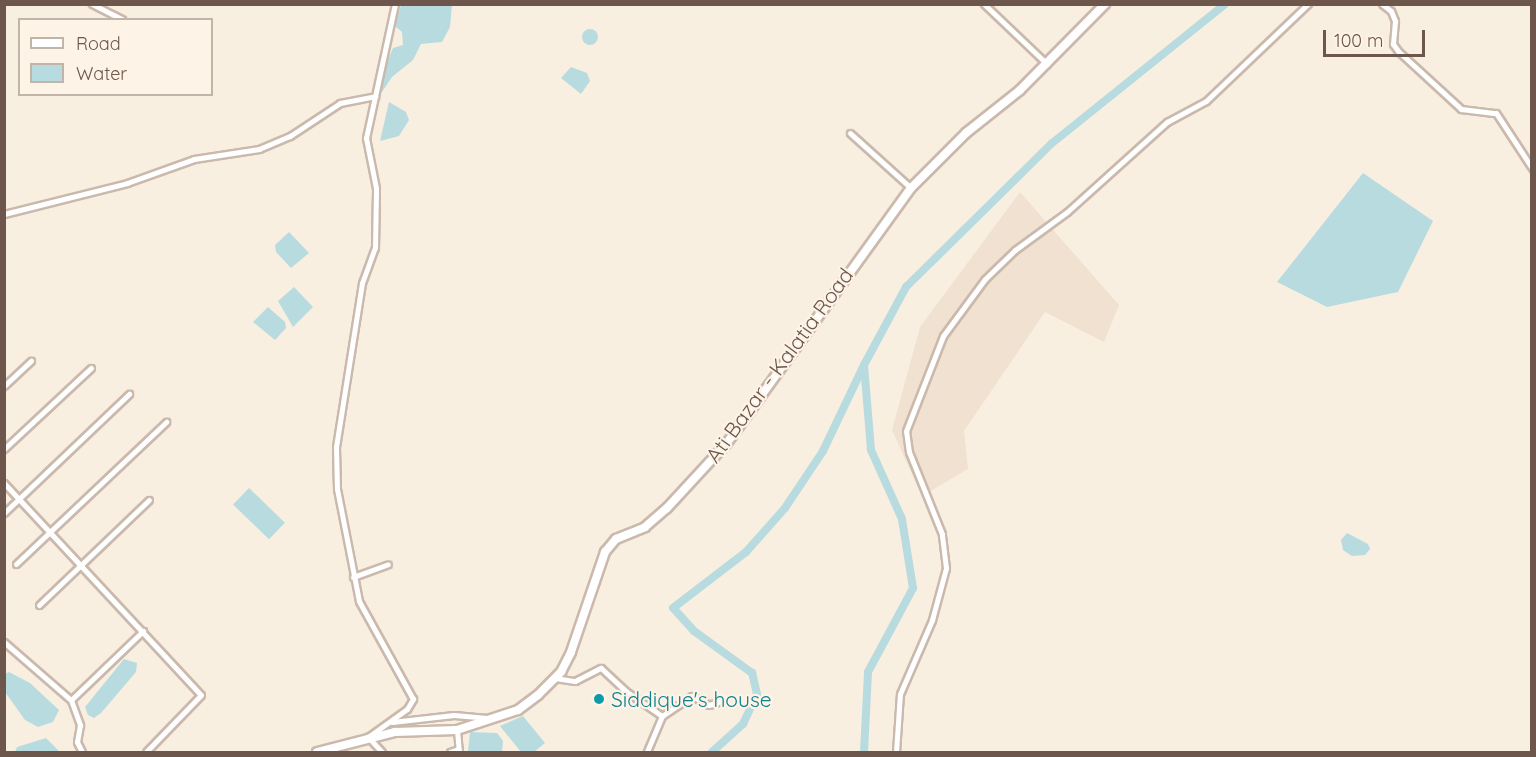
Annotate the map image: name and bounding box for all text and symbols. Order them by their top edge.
legend [18,18,213,96]
scale bar [1326,18,1428,56]
text: 100 m [1334,29,1383,52]
text: Road [76,32,121,55]
text: Water [76,62,127,85]
street label: Ati Bazar - Kalatia Road [700,263,858,467]
place label: Siddique's house [611,686,772,712]
marker: Siddique's house [592,692,606,706]

